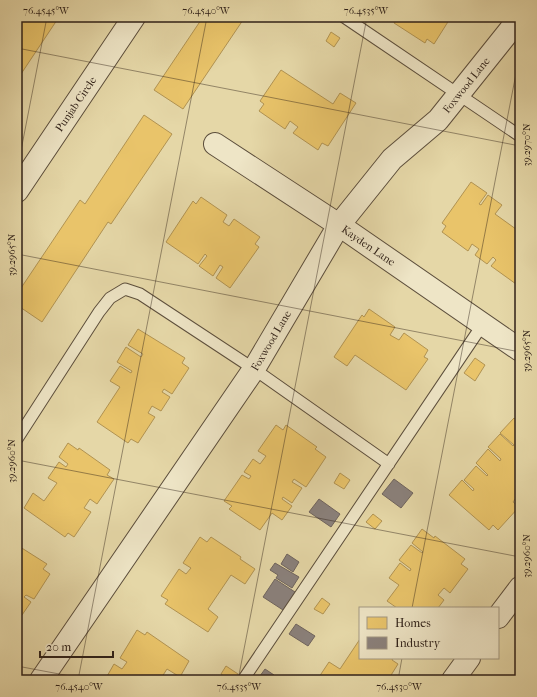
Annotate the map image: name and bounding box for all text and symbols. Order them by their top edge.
text: 76.4545°W [23,5,70,17]
text: 76.4540°W [182,5,231,17]
text: 76.4535°W [344,5,389,17]
street label: Foxwood Lane [440,54,493,116]
street label: Punjab Circle [52,73,99,134]
text: 39.2970°N [521,123,533,167]
street label: Kayden Lane [339,222,398,269]
text: 39.2965°N [6,233,18,276]
street label: Foxwood Lane [248,307,294,373]
text: 39.2965°N [521,329,533,372]
text: 39.2960°N [6,439,18,483]
text: 39.2960°N [521,534,533,578]
legend [359,607,499,659]
text: Homes [395,616,431,630]
scale bar [40,633,113,659]
text: Industry [395,636,441,650]
text: 20 m [46,640,71,654]
text: 76.4540°W [55,681,104,693]
text: 76.4535°W [217,681,262,693]
text: 76.4530°W [376,681,423,693]

